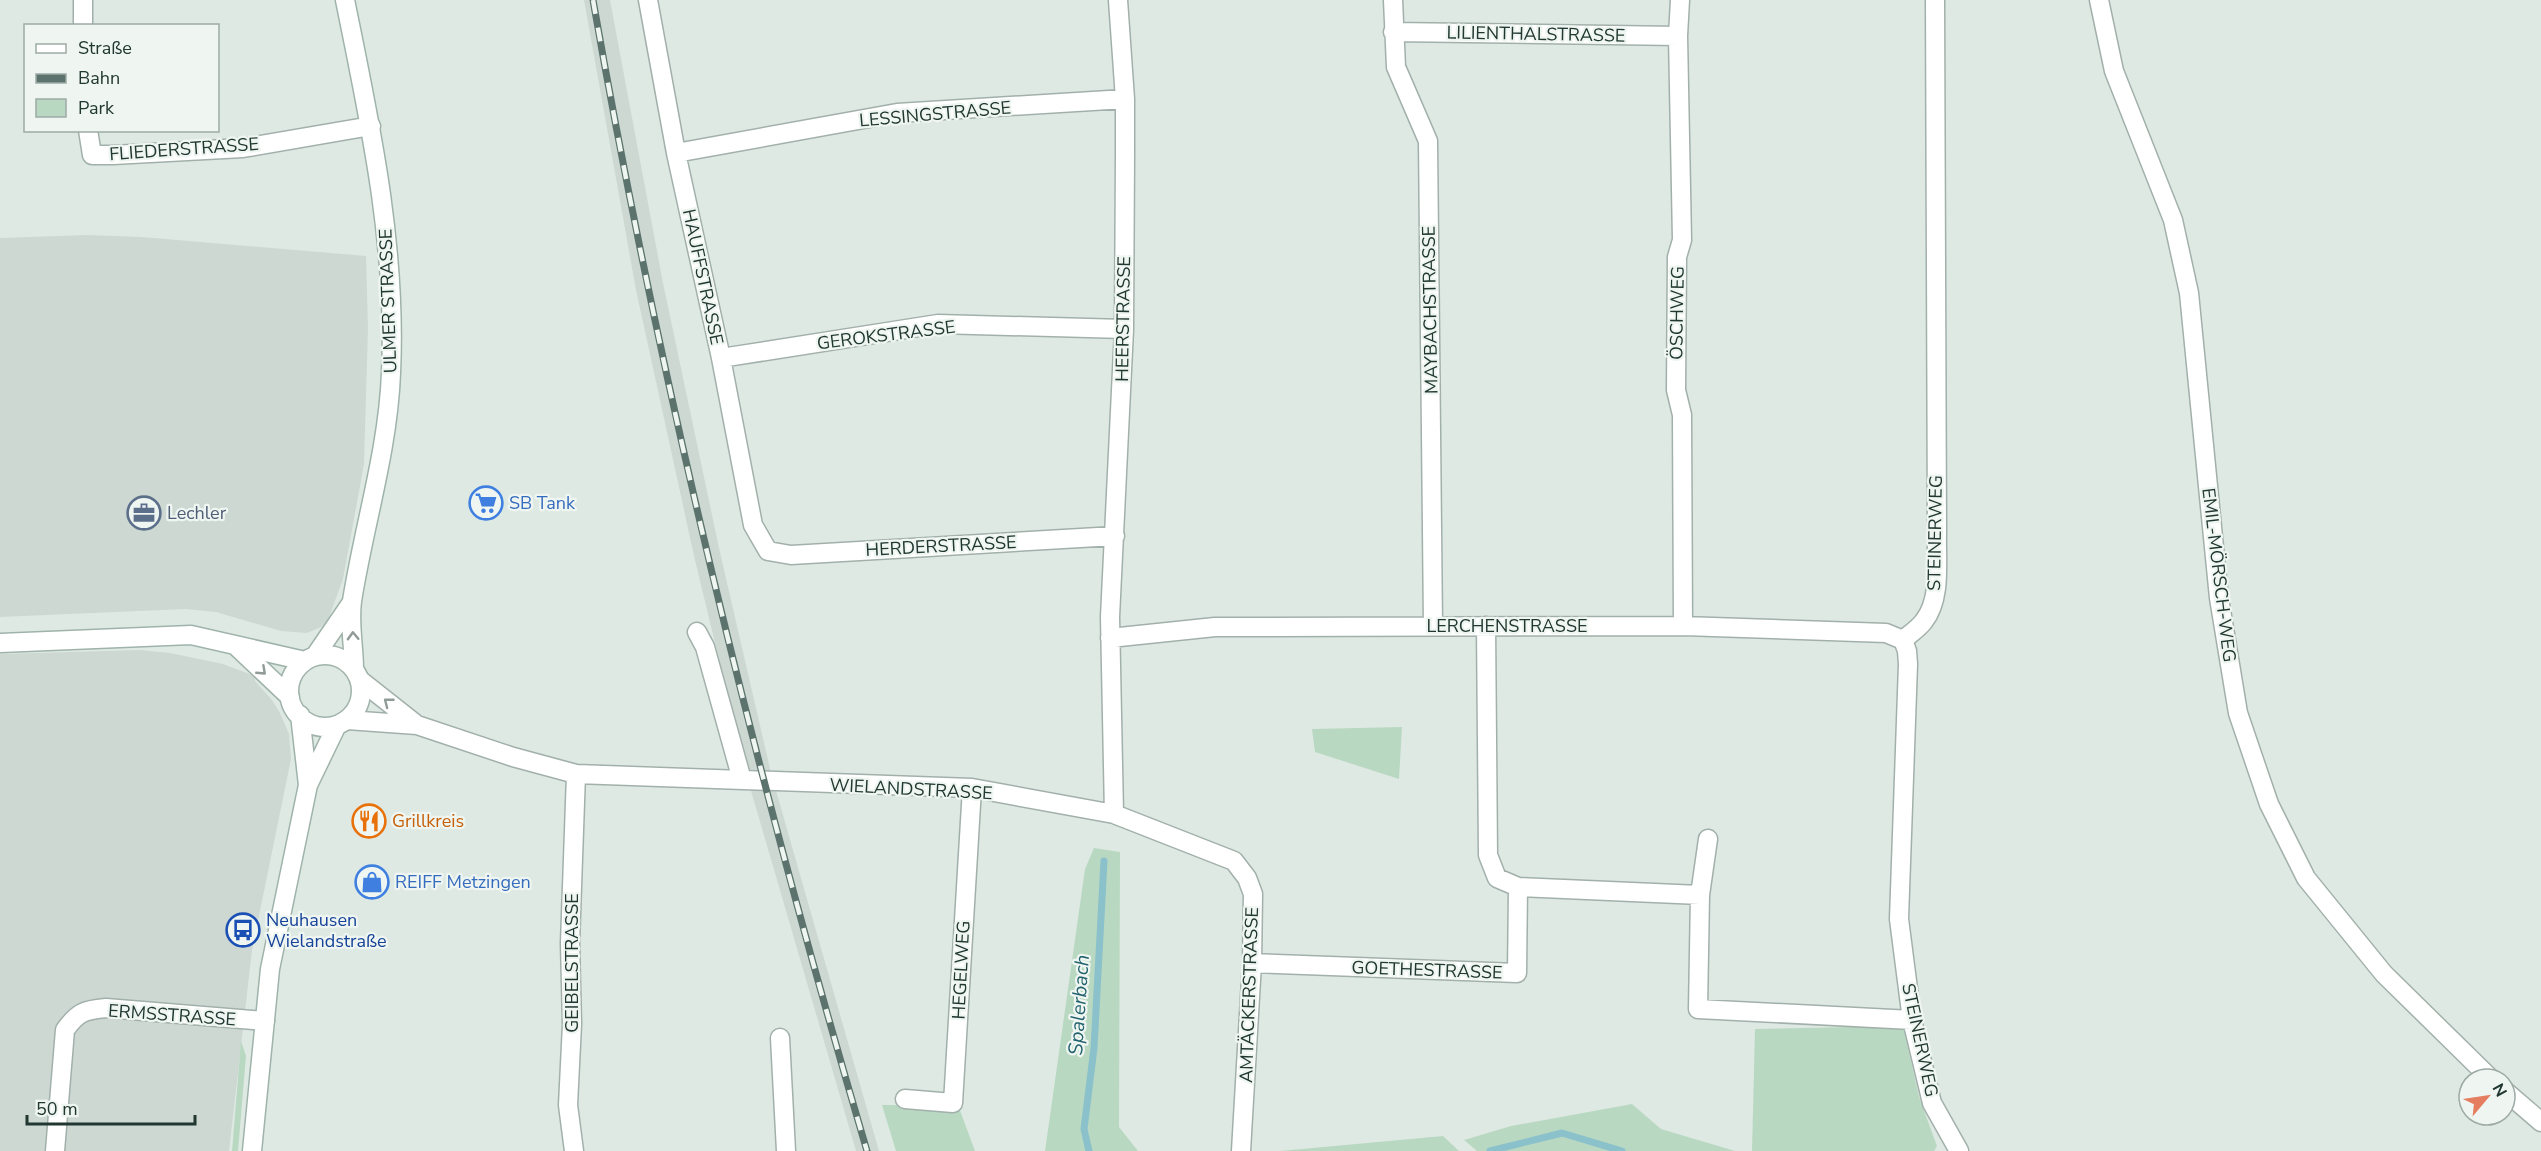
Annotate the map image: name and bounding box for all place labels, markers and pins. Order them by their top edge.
supermarket icon: SB Tank [468,485,504,521]
place label: SB Tank [509,491,576,515]
office icon: Lechler [126,495,162,531]
place label: Lechler [167,501,227,525]
restaurant icon: Grillkreis [351,803,387,839]
place label: Grillkreis [392,809,464,833]
shop icon: REIFF Metzingen [354,864,390,900]
place label: REIFF Metzingen [395,870,531,894]
place label: Neuhausen Wielandstraße [266,908,387,953]
bus stop icon: Neuhausen Wielandstraße [225,912,261,948]

